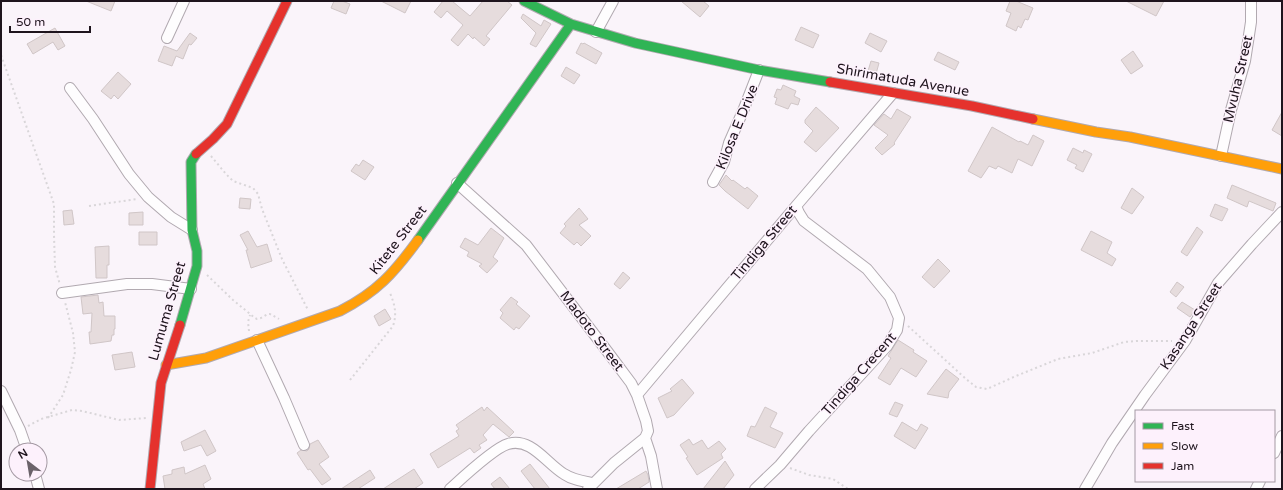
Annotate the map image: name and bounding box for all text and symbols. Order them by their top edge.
scale bar [10,8,90,34]
text: 50 m [16,15,45,29]
street label: Mvuha Street [1220,33,1256,124]
street label: Shirimatuda Avenue [835,60,971,100]
street label: Kilosa E Drive [712,82,762,172]
street label: Tindiga Street [728,201,801,284]
street label: Kitete Street [366,202,431,278]
street label: Lumuma Street [145,259,189,363]
street label: Kasanga Street [1156,279,1226,373]
street label: Madoto Street [556,288,628,375]
street label: Tindiga Crecent [818,328,900,419]
legend [1135,410,1275,482]
text: Fast [1171,419,1195,433]
text: Slow [1171,439,1198,453]
north arrow [8,442,48,482]
text: N [16,446,30,462]
text: Jam [1171,459,1194,473]

